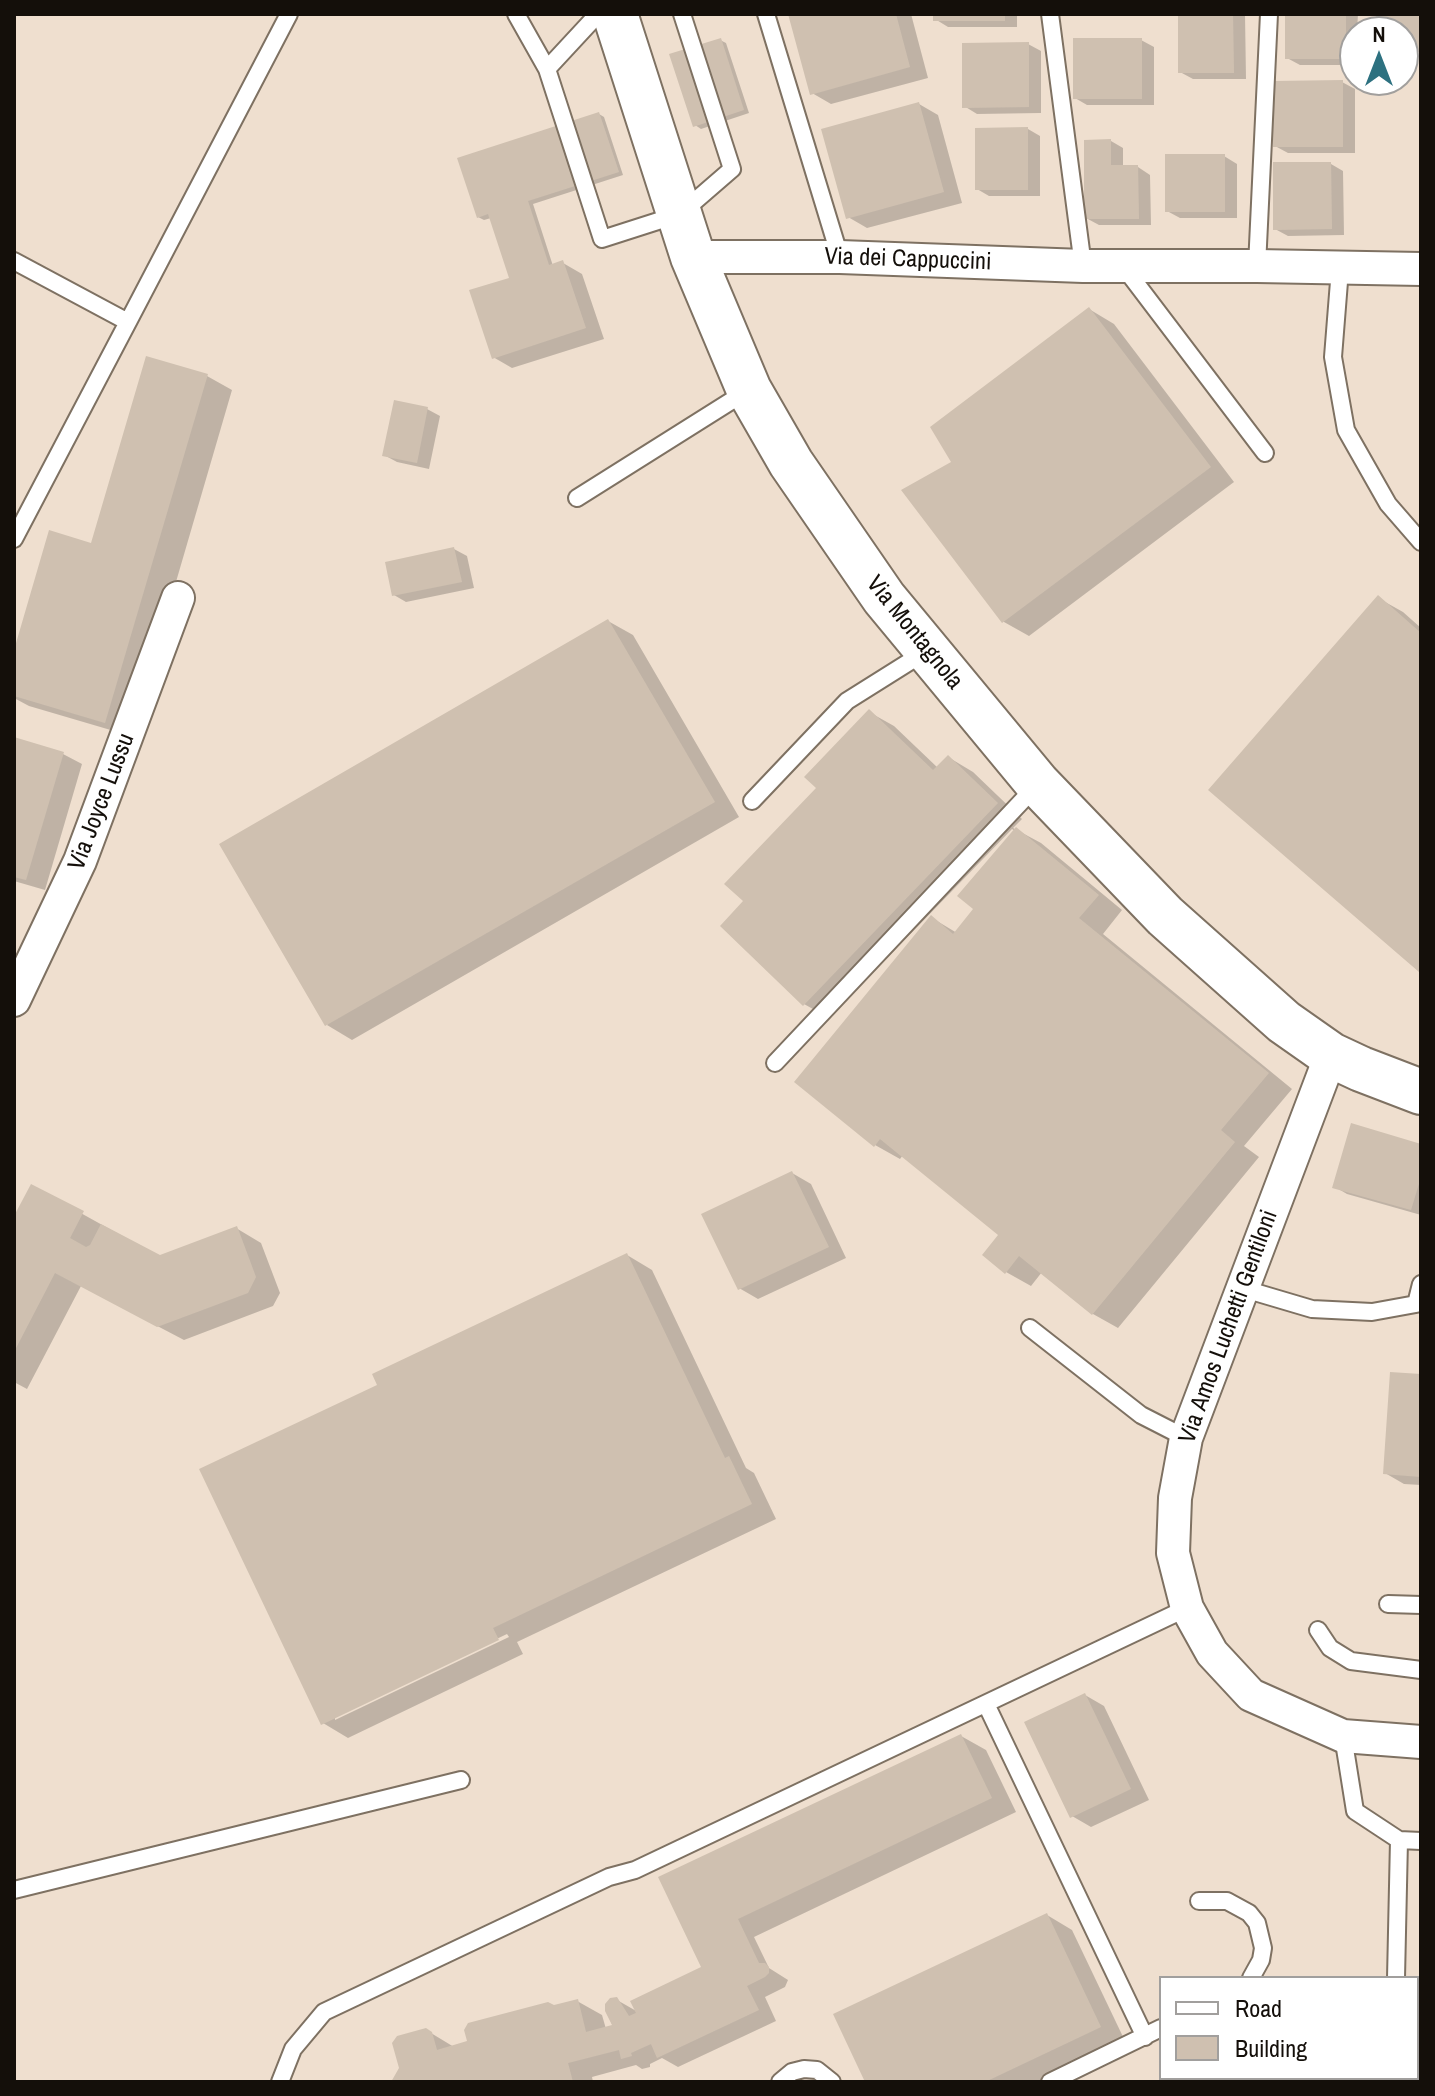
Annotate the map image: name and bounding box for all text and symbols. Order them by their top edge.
north arrow [1339,16,1419,96]
text: N [1372,19,1386,49]
street label: Via dei Cappuccini [824,243,992,277]
street label: Via Montagnola [860,571,968,695]
street label: Via Joyce Lussu [63,730,141,874]
street label: Via Amos Luchetti Gentiloni [1173,1207,1285,1447]
legend [1159,1976,1419,2080]
text: Road [1235,1992,1282,2024]
text: Building [1235,2032,1307,2064]

